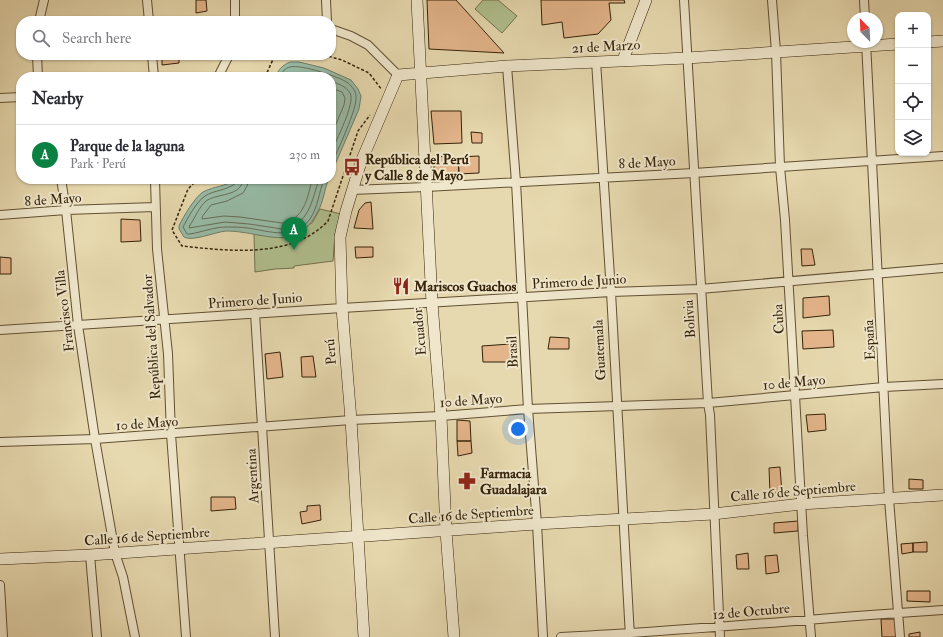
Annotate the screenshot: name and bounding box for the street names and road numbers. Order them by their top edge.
street label: 21 de Marzo [571,36,641,57]
street label: 8 de Mayo [618,153,676,173]
street label: 8 de Mayo [24,189,82,211]
street label: Francisco Villa [51,269,78,353]
street label: Primero de Junio [531,271,627,292]
street label: República del Salvador [139,273,165,400]
street label: Primero de Junio [207,289,303,312]
street label: Bolivia [680,299,699,339]
street label: Cuba [769,303,788,334]
street label: Ecuador [409,307,430,356]
street label: Guatemala [589,319,610,381]
street label: España [860,319,880,361]
street label: Brasil [503,335,522,368]
street label: Perú [321,338,340,366]
street label: 10 de Mayo [762,371,826,395]
street label: 10 de Mayo [439,390,503,412]
street label: 10 de Mayo [115,413,179,435]
street label: Argentina [243,448,262,505]
street label: Calle 16 de Septiembre [730,478,857,506]
street label: Calle 16 de Septiembre [408,502,535,528]
street label: Calle 16 de Septiembre [84,524,211,550]
street label: 12 de Octubre [712,600,790,623]

